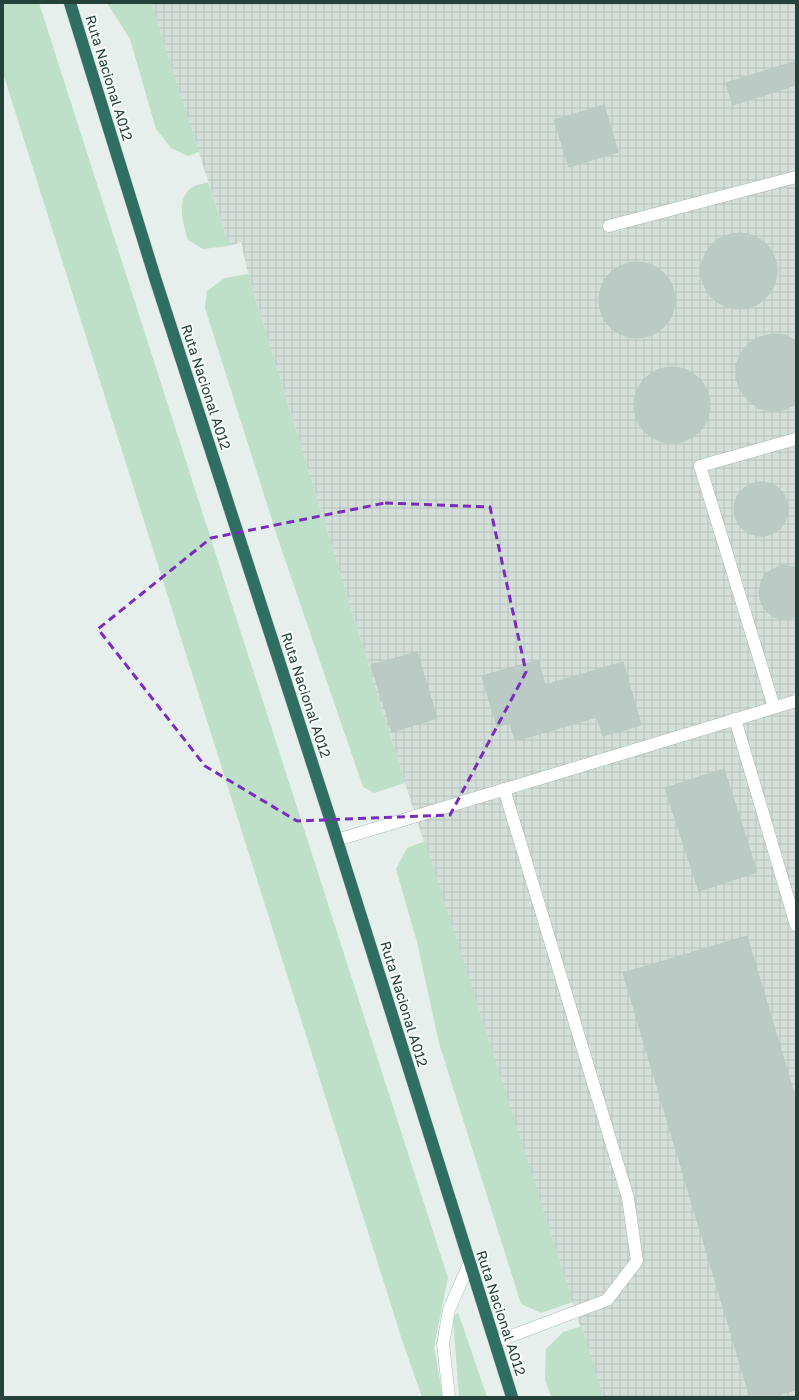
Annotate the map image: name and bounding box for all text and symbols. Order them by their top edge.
street label: Ruta Nacional A012 [82,13,137,143]
street label: Ruta Nacional A012 [178,322,235,452]
street label: Ruta Nacional A012 [278,630,335,760]
street label: Ruta Nacional A012 [377,939,432,1069]
street label: Ruta Nacional A012 [473,1248,530,1378]

